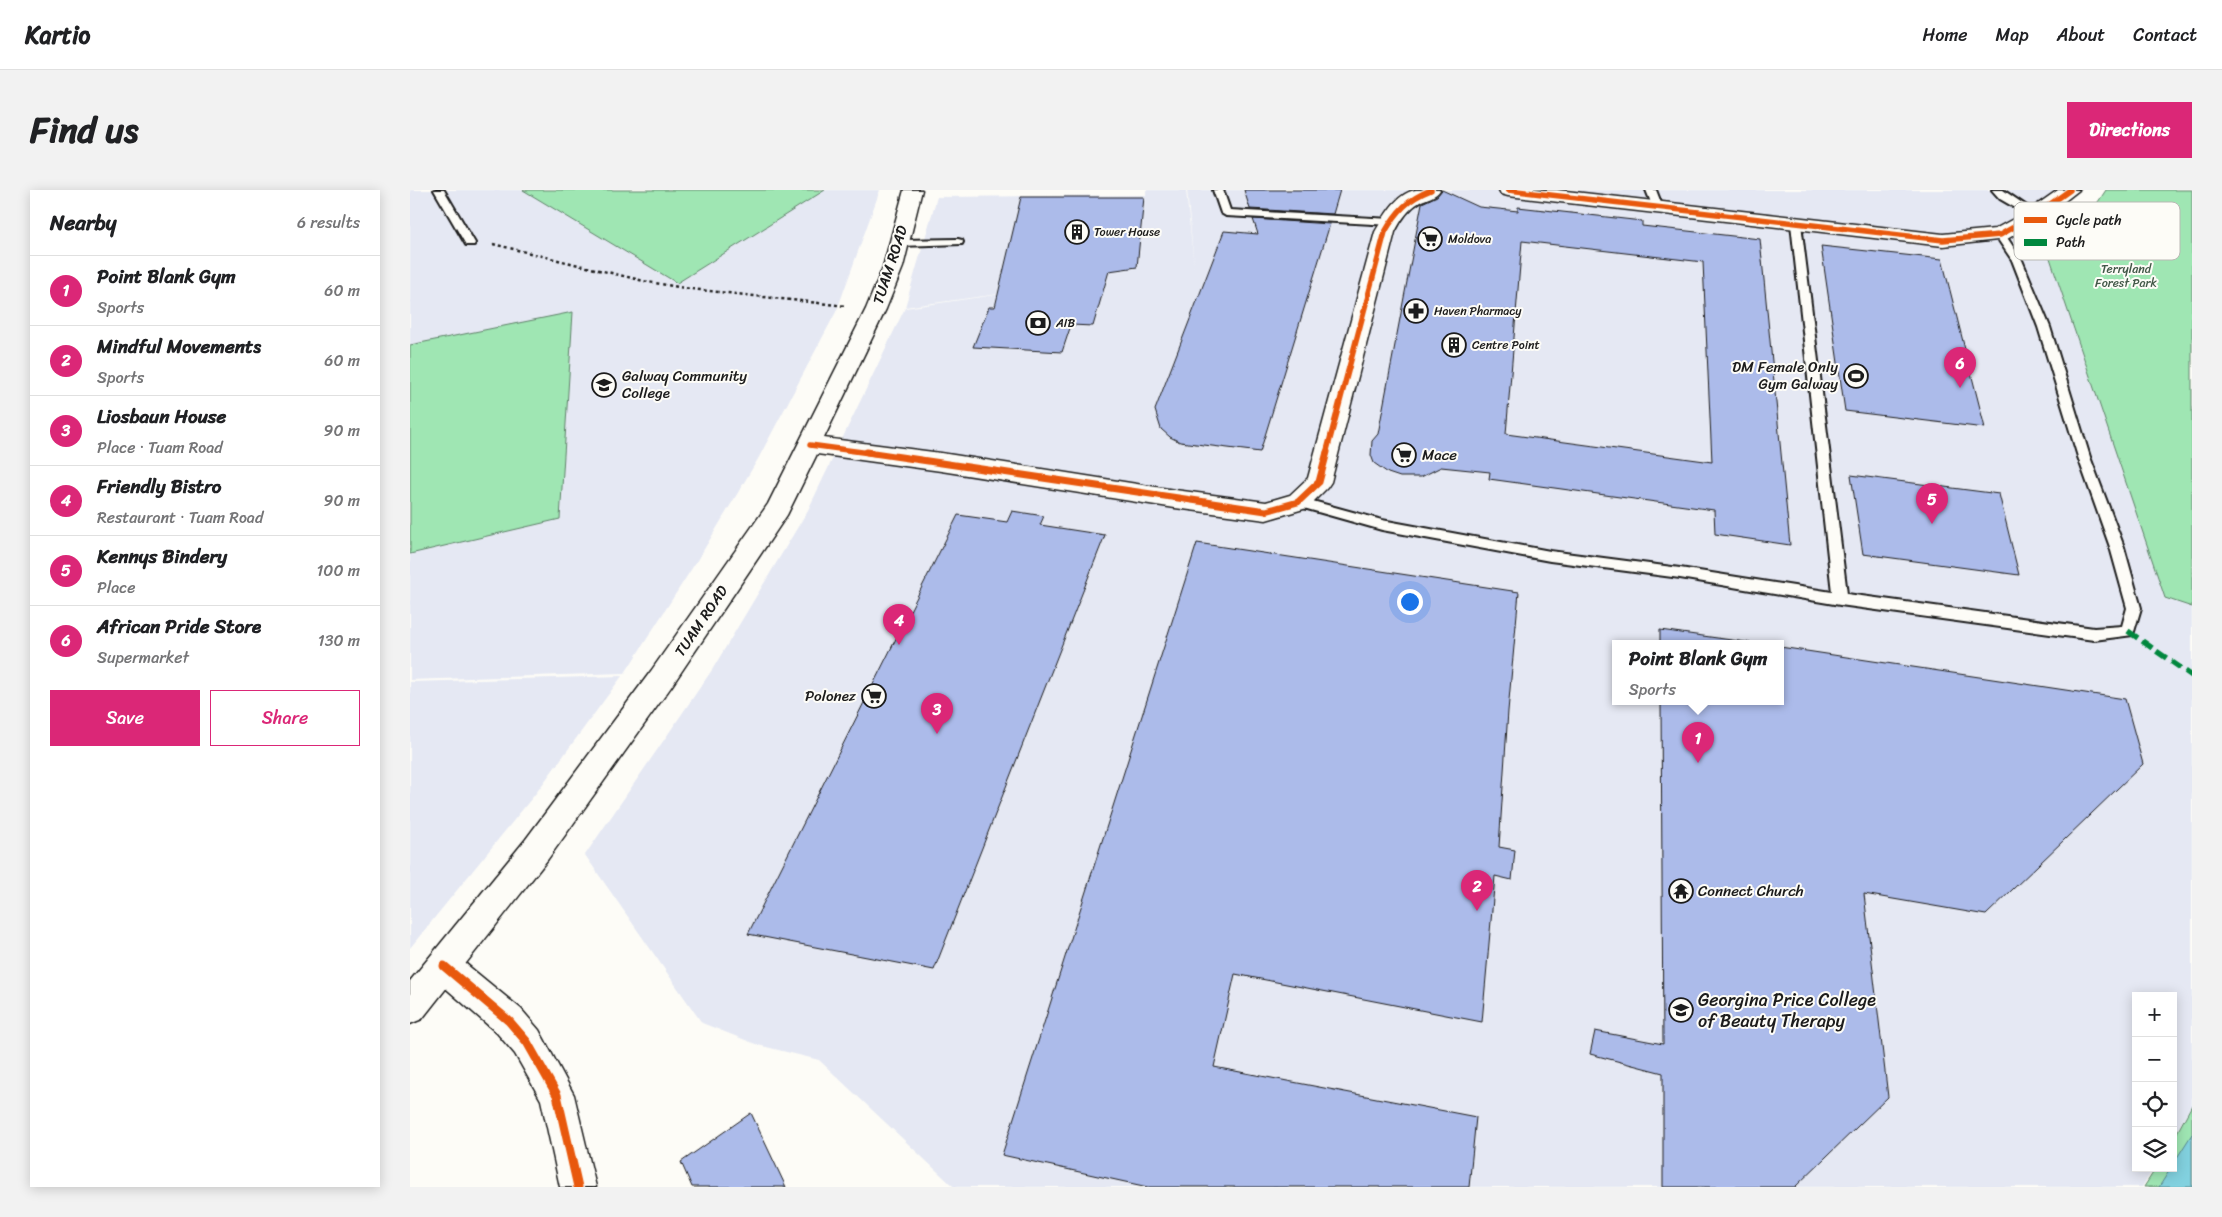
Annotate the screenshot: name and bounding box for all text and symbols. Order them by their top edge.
text: Kartio [25,14,90,56]
text: Home [1923,19,1968,51]
text: Map [1996,19,2029,51]
text: About [2057,19,2105,51]
text: Contact [2133,19,2197,51]
text: Find us [30,99,138,161]
button: Directions [2067,102,2192,158]
legend [2014,202,2180,260]
text: Nearby [50,204,116,242]
text: 6 results [297,208,360,237]
text: Cycle path [2056,208,2122,233]
building icon: Tower House [1064,219,1090,245]
place label: Tower House [1094,221,1160,243]
street label: TUAM ROAD [865,222,915,308]
supermarket icon: Moldova [1417,226,1443,252]
place label: Moldova [1448,228,1491,250]
text: Path [2056,230,2085,255]
park label: Terryland Forest Park [2095,258,2158,294]
text: Point Blank Gym [97,260,235,293]
text: 1 [63,276,69,305]
text: 60 m [324,276,360,305]
text: Sports [97,293,144,322]
pharmacy icon: Haven Pharmacy [1403,298,1429,324]
place label: Haven Pharmacy [1434,300,1522,322]
bank icon: AIB [1025,310,1051,336]
place label: AIB [1055,312,1076,334]
text: Mindful Movements [97,330,261,363]
building icon: Centre Point [1441,332,1467,358]
place label: Centre Point [1472,334,1540,356]
text: 2 [61,346,71,375]
text: 60 m [324,346,360,375]
pin: 6 [1944,347,1976,388]
place label: DM Female Only Gym Galway [1732,354,1838,397]
text: Sports [97,363,144,392]
place label: Galway Community College [622,363,747,406]
sports icon: DM Female Only Gym Galway [1843,363,1869,389]
school or university icon: Galway Community College [591,372,617,398]
text: Liosbaun House [97,400,226,433]
text: 3 [62,416,70,445]
text: 90 m [324,416,360,445]
text: Place · Tuam Road [97,433,223,462]
supermarket icon: Mace [1391,442,1417,468]
place label: Mace [1422,442,1457,468]
text: Friendly Bistro [97,470,221,503]
pin: 5 [1916,483,1948,524]
text: 4 [61,486,71,515]
text: 90 m [324,486,360,515]
text: Restaurant · Tuam Road [97,503,263,532]
text: Kennys Bindery [97,540,227,573]
text: 5 [61,556,71,585]
text: 100 m [316,556,360,585]
text: Place [97,573,136,602]
street label: TUAM ROAD [667,580,735,662]
your location [1397,589,1423,615]
pin: 4 [883,604,915,645]
text: African Pride Store [97,610,261,643]
text: 6 [61,626,71,655]
text: 130 m [318,626,360,655]
popup [1612,640,1784,705]
text: Point Blank Gym [1629,642,1767,675]
text: Supermarket [97,643,189,672]
text: Sports [1629,675,1676,704]
place label: Polonez [805,683,857,709]
supermarket icon: Polonez [861,683,887,709]
button: Save [50,690,200,746]
button: Share [210,690,360,746]
pin: 3 [921,693,953,734]
pin: 1 [1682,722,1714,763]
pin: 2 [1461,870,1493,911]
temple icon: Connect Church [1668,878,1694,904]
place label: Connect Church [1698,878,1804,904]
place label: Georgina Price College of Beauty Therapy [1698,984,1876,1037]
map controls [2132,992,2177,1172]
button: + [2132,992,2177,1037]
school or university icon: Georgina Price College of Beauty Therapy [1668,997,1694,1023]
button: − [2132,1037,2177,1082]
button: locate [2132,1082,2177,1127]
button: layers [2132,1127,2177,1172]

